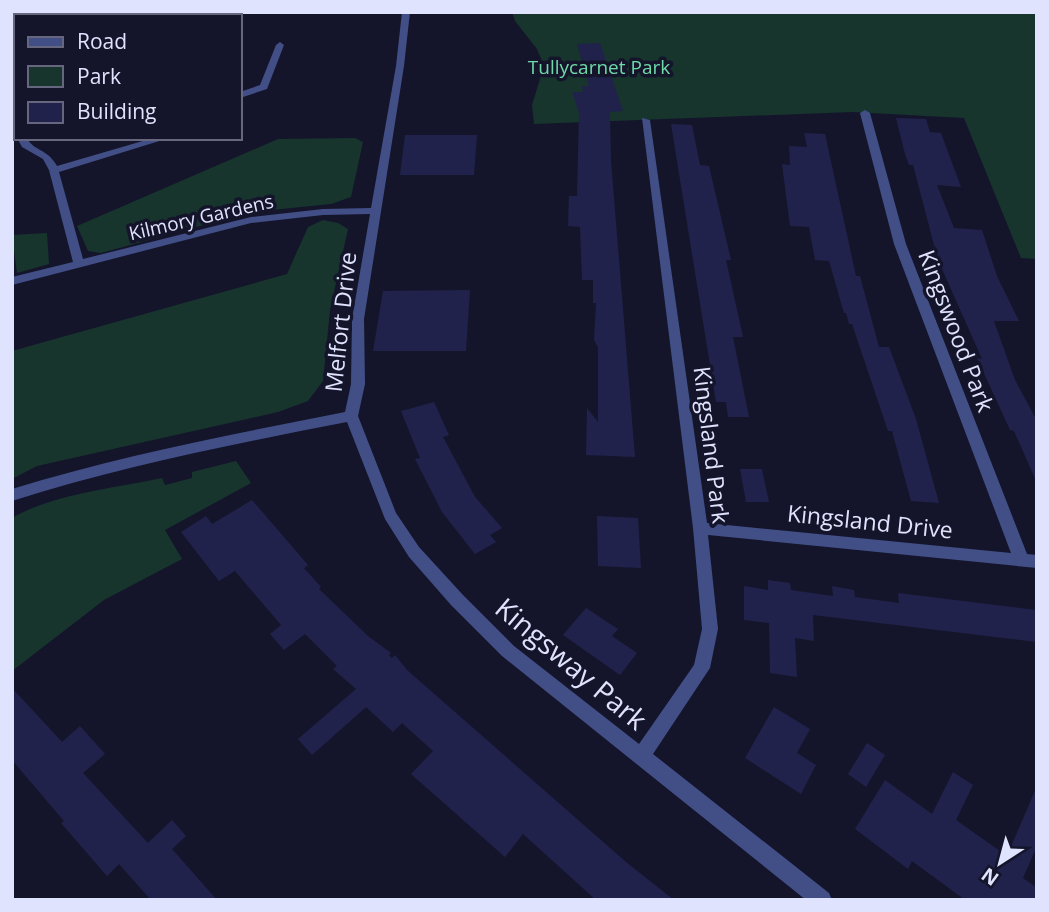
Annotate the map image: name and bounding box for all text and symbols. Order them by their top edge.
legend [14,14,242,140]
text: Road [77,27,127,55]
park label: Tullycarnet Park [528,54,670,80]
text: Park [77,62,121,90]
text: Building [77,97,156,125]
street label: Kilmory Gardens [126,188,276,246]
street label: Kingswood Park [911,245,1003,416]
street label: Melfort Drive [317,250,363,394]
street label: Kingsland Park [686,364,738,525]
street label: Kingsland Drive [786,496,955,546]
street label: Kingsway Park [488,589,656,738]
north arrow [965,828,1035,898]
text: N [976,862,1004,892]

